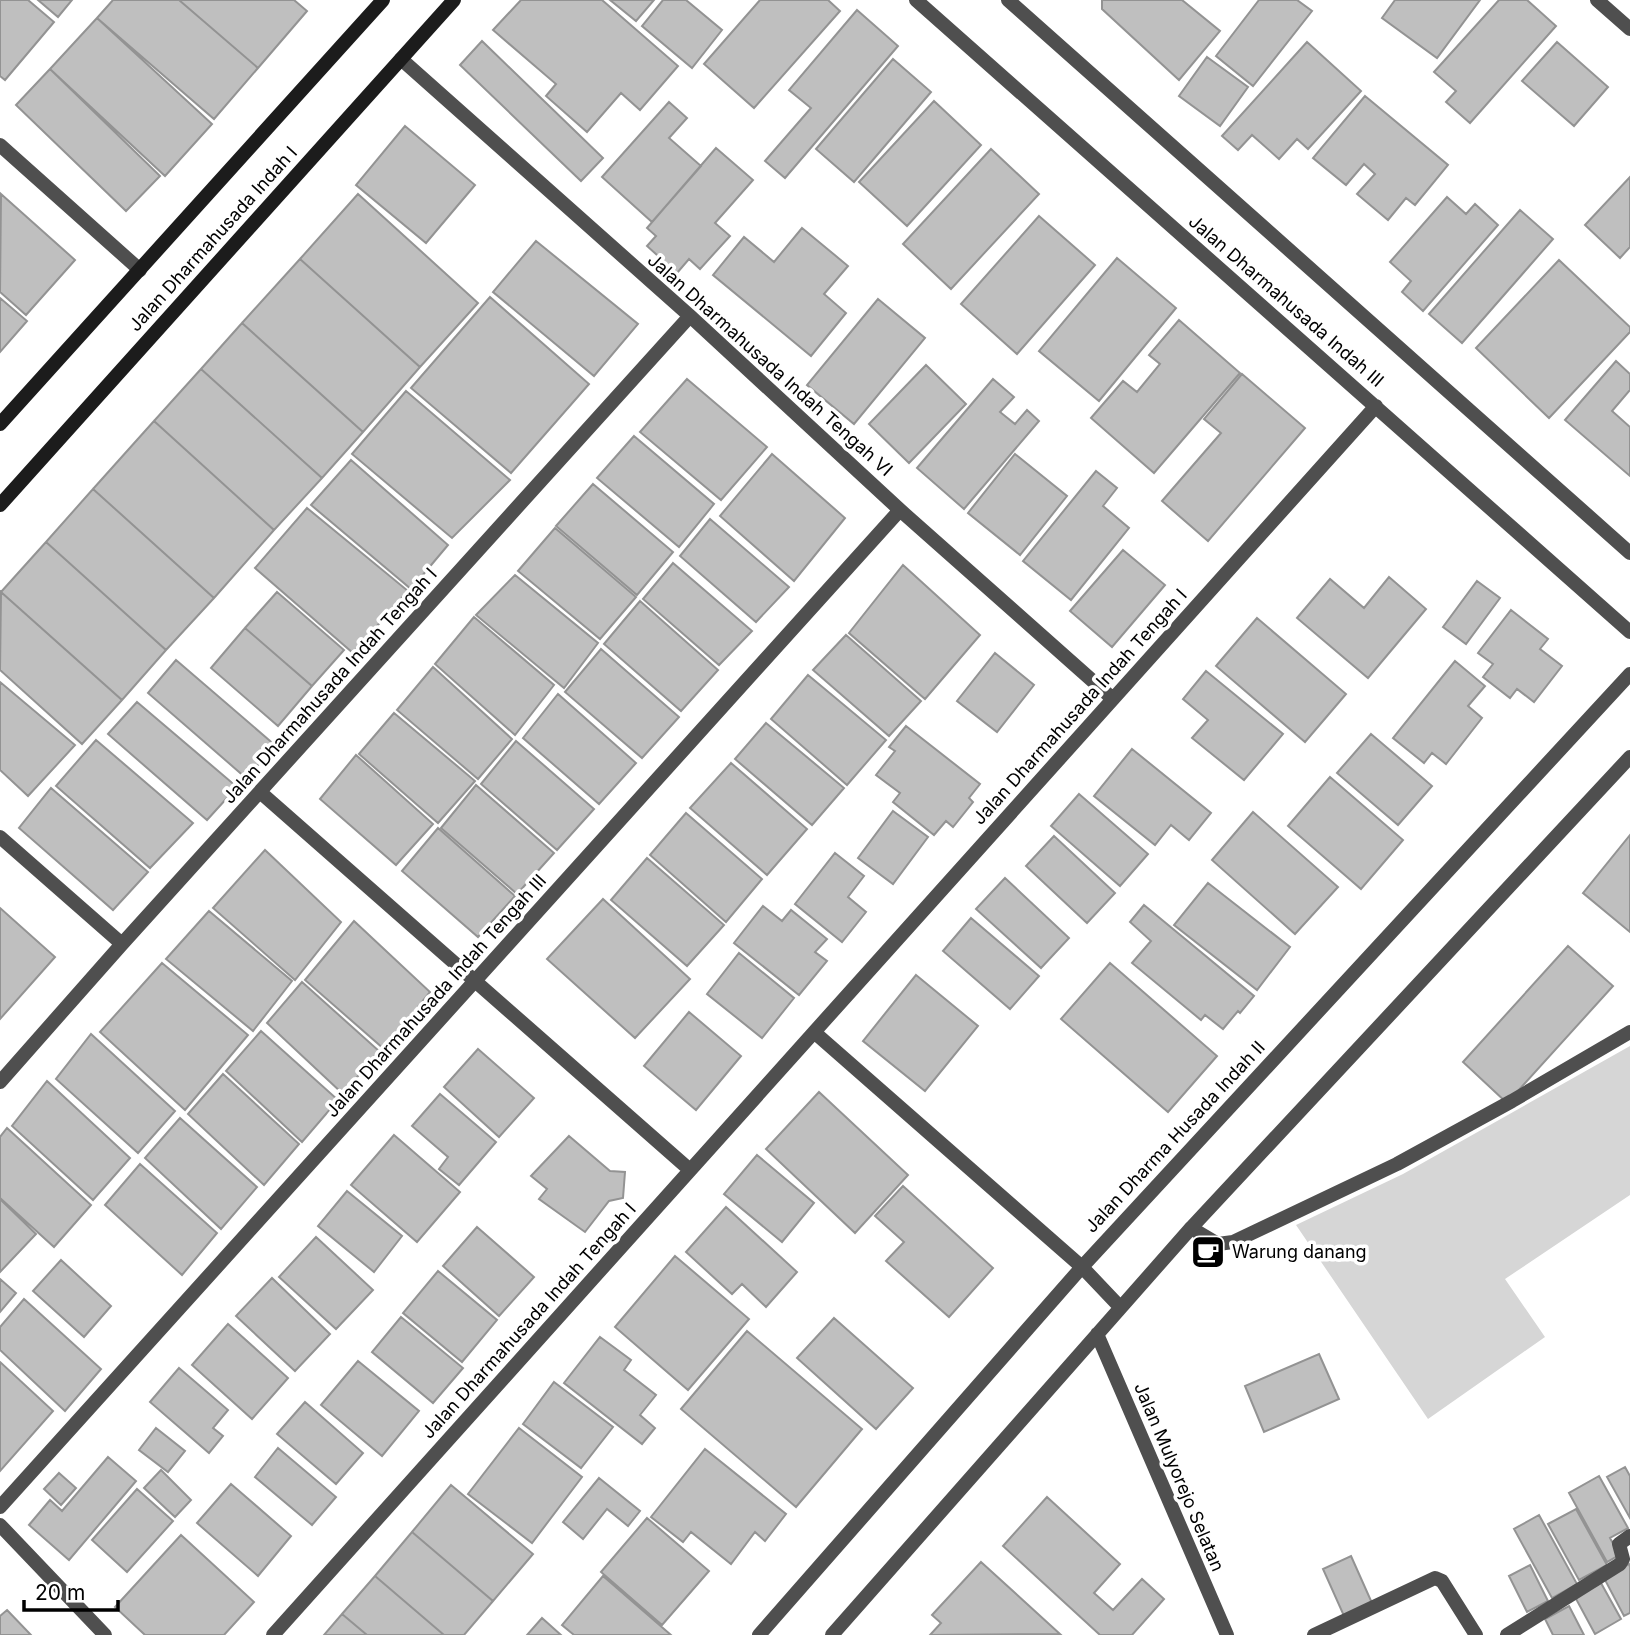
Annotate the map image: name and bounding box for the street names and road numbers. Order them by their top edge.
street label: Jalan Dharmahusada Indah I [124,142,301,335]
street label: Jalan Dharmahusada Indah III [1185,210,1388,391]
street label: Jalan Dharmahusada Indah Tengah VI [644,249,897,480]
street label: Jalan Dharmahusada Indah Tengah I [218,564,441,808]
street label: Jalan Dharmahusada Indah Tengah I [968,585,1191,829]
street label: Jalan Dharmahusada Indah Tengah III [321,870,550,1121]
street label: Jalan Dharma Husada Indah II [1080,1037,1269,1237]
street label: Jalan Dharmahusada Indah Tengah I [417,1199,640,1443]
street label: Jalan Mulyorejo Selatan [1130,1379,1229,1574]

